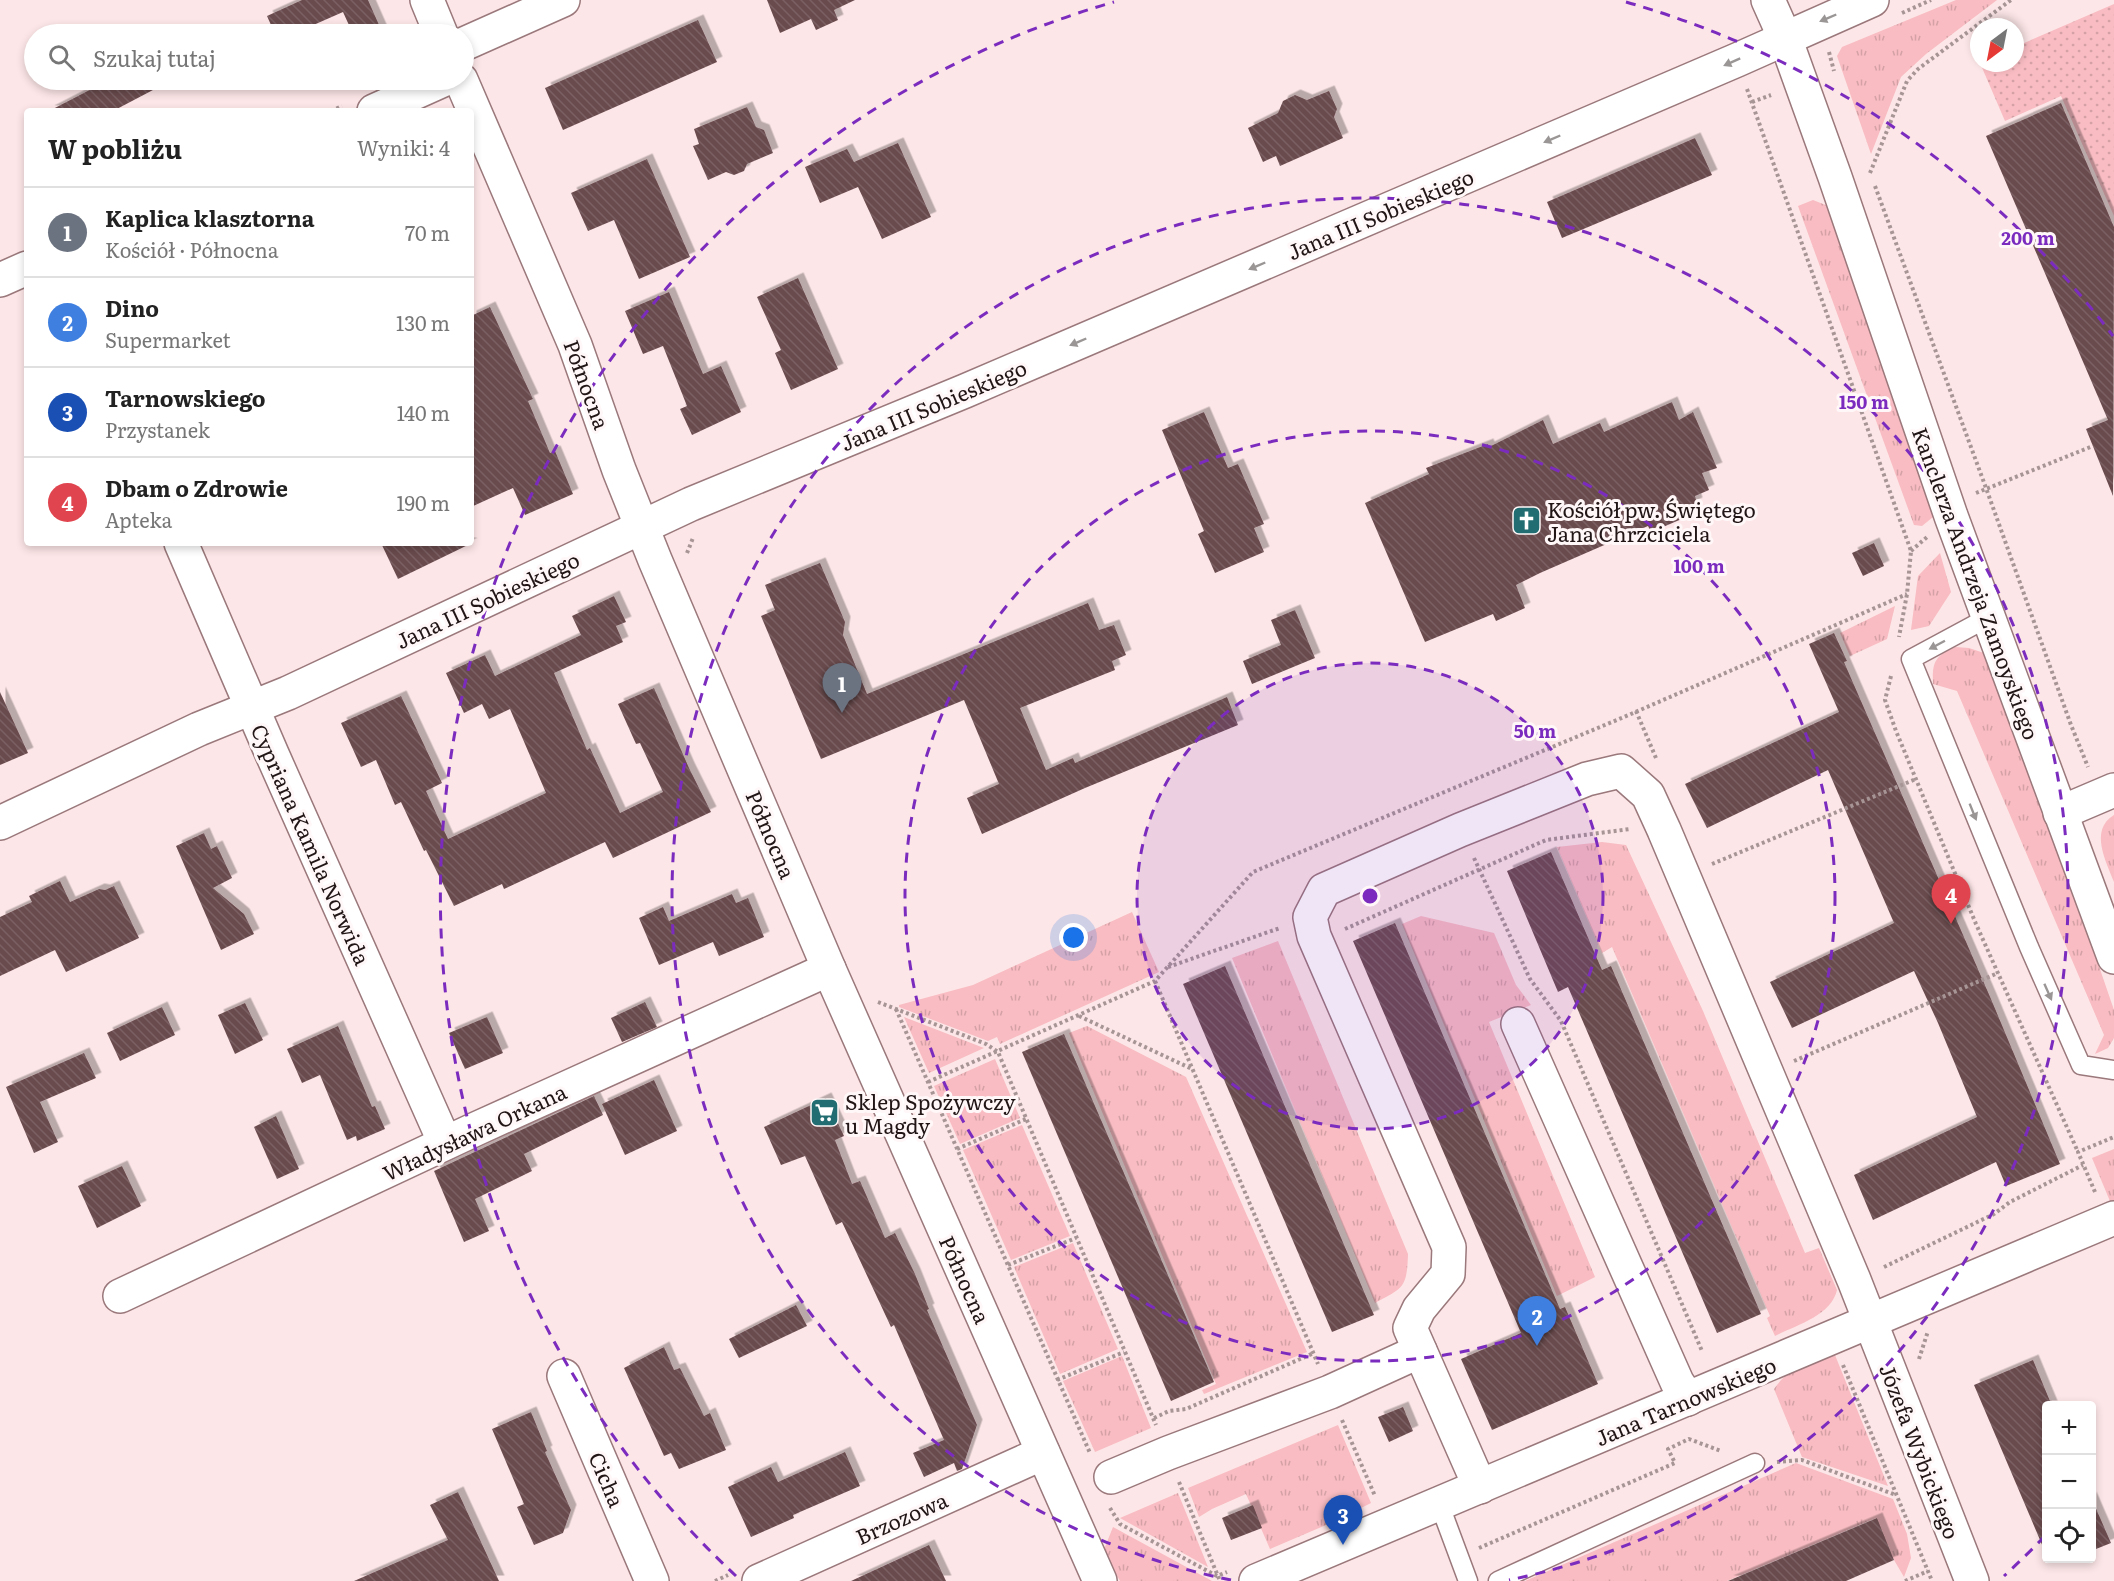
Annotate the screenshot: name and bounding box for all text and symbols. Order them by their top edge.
one-way arrow [1820,14,1837,23]
north arrow [1970,18,2024,72]
search box [24,24,474,90]
icon: search [45,41,78,74]
text: Szukaj tutaj [93,41,216,74]
one-way arrow [1722,57,1740,67]
text: W pobliżu [48,128,182,167]
text: Wyniki: 4 [357,132,450,162]
one-way arrow [1543,134,1561,144]
street label: Jana III Sobieskiego [1282,160,1478,266]
text: Kaplica klasztorna [105,201,314,234]
text: 1 [63,217,72,247]
text: 70 m [405,217,450,247]
text: 200 m [2001,224,2055,251]
text: Kościół · Północna [105,234,278,264]
one-way arrow [1248,261,1266,271]
text: Dino [105,291,159,324]
text: 2 [62,307,73,337]
text: 130 m [396,307,450,337]
text: Supermarket [105,324,231,354]
street label: Północna [557,335,619,434]
one-way arrow [1069,338,1087,348]
street label: Jana III Sobieskiego [835,351,1031,457]
text: Tarnowskiego [105,381,266,414]
text: 150 m [1839,388,1889,415]
text: 3 [62,397,73,427]
text: 140 m [397,397,450,427]
text: Przystanek [105,414,210,444]
street label: Kanclerza Andrzeja Zamoyskiego [1906,422,2048,744]
text: Dbam o Zdrowie [105,471,288,504]
text: 4 [61,487,74,517]
text: 190 m [396,487,450,517]
place label: Kościół pw. Świętego Jana Chrzciciela [1547,493,1756,548]
text: Apteka [105,504,172,534]
church icon: Kościół pw. Świętego Jana Chrzciciela [1510,504,1542,536]
street label: Jana III Sobieskiego [390,543,584,655]
text: 100 m [1673,552,1725,579]
one-way arrow [1929,640,1946,650]
pin: 1 [822,664,862,713]
text: 50 m [1514,717,1556,744]
street label: Cypriana Kamila Norwida [245,718,380,970]
street label: Północna [739,785,805,884]
one-way arrow [1969,803,1979,821]
pin: 4 [1932,874,1970,924]
centre of rings [1360,886,1380,906]
your location [1059,923,1088,952]
one-way arrow [2044,983,2053,1000]
street label: Władysława Orkana [377,1074,572,1187]
place label: Sklep Spożywczy u Magdy [845,1085,1016,1140]
supermarket icon: Sklep Spożywczy u Magdy [808,1096,840,1128]
street label: Północna [933,1230,999,1329]
pin: 2 [1518,1296,1556,1346]
street label: Jana Tarnowskiego [1590,1348,1780,1452]
street label: Józefa Wybickiego [1873,1359,1969,1543]
map controls [2042,1401,2096,1563]
button: + [2042,1401,2096,1455]
street label: Cicha [583,1447,634,1512]
button: − [2042,1455,2096,1509]
street label: Brzozowa [850,1483,953,1551]
pin: 3 [1324,1496,1362,1545]
button: locate [2042,1509,2096,1563]

